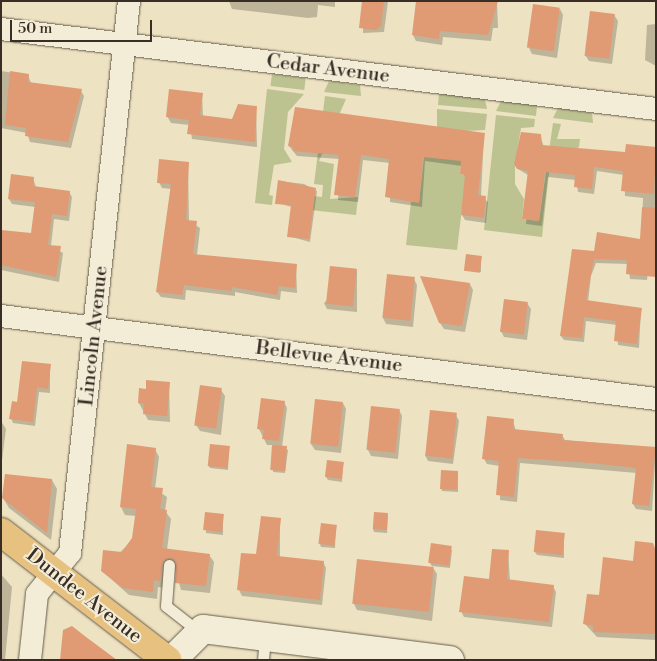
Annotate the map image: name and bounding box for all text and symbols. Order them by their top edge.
scale bar [12,10,155,42]
text: 50 m [18,19,52,38]
street label: Cedar Avenue [265,50,391,88]
street label: Lincoln Avenue [75,265,113,407]
street label: Bellevue Avenue [254,336,404,378]
street label: Dundee Avenue [21,543,147,649]

